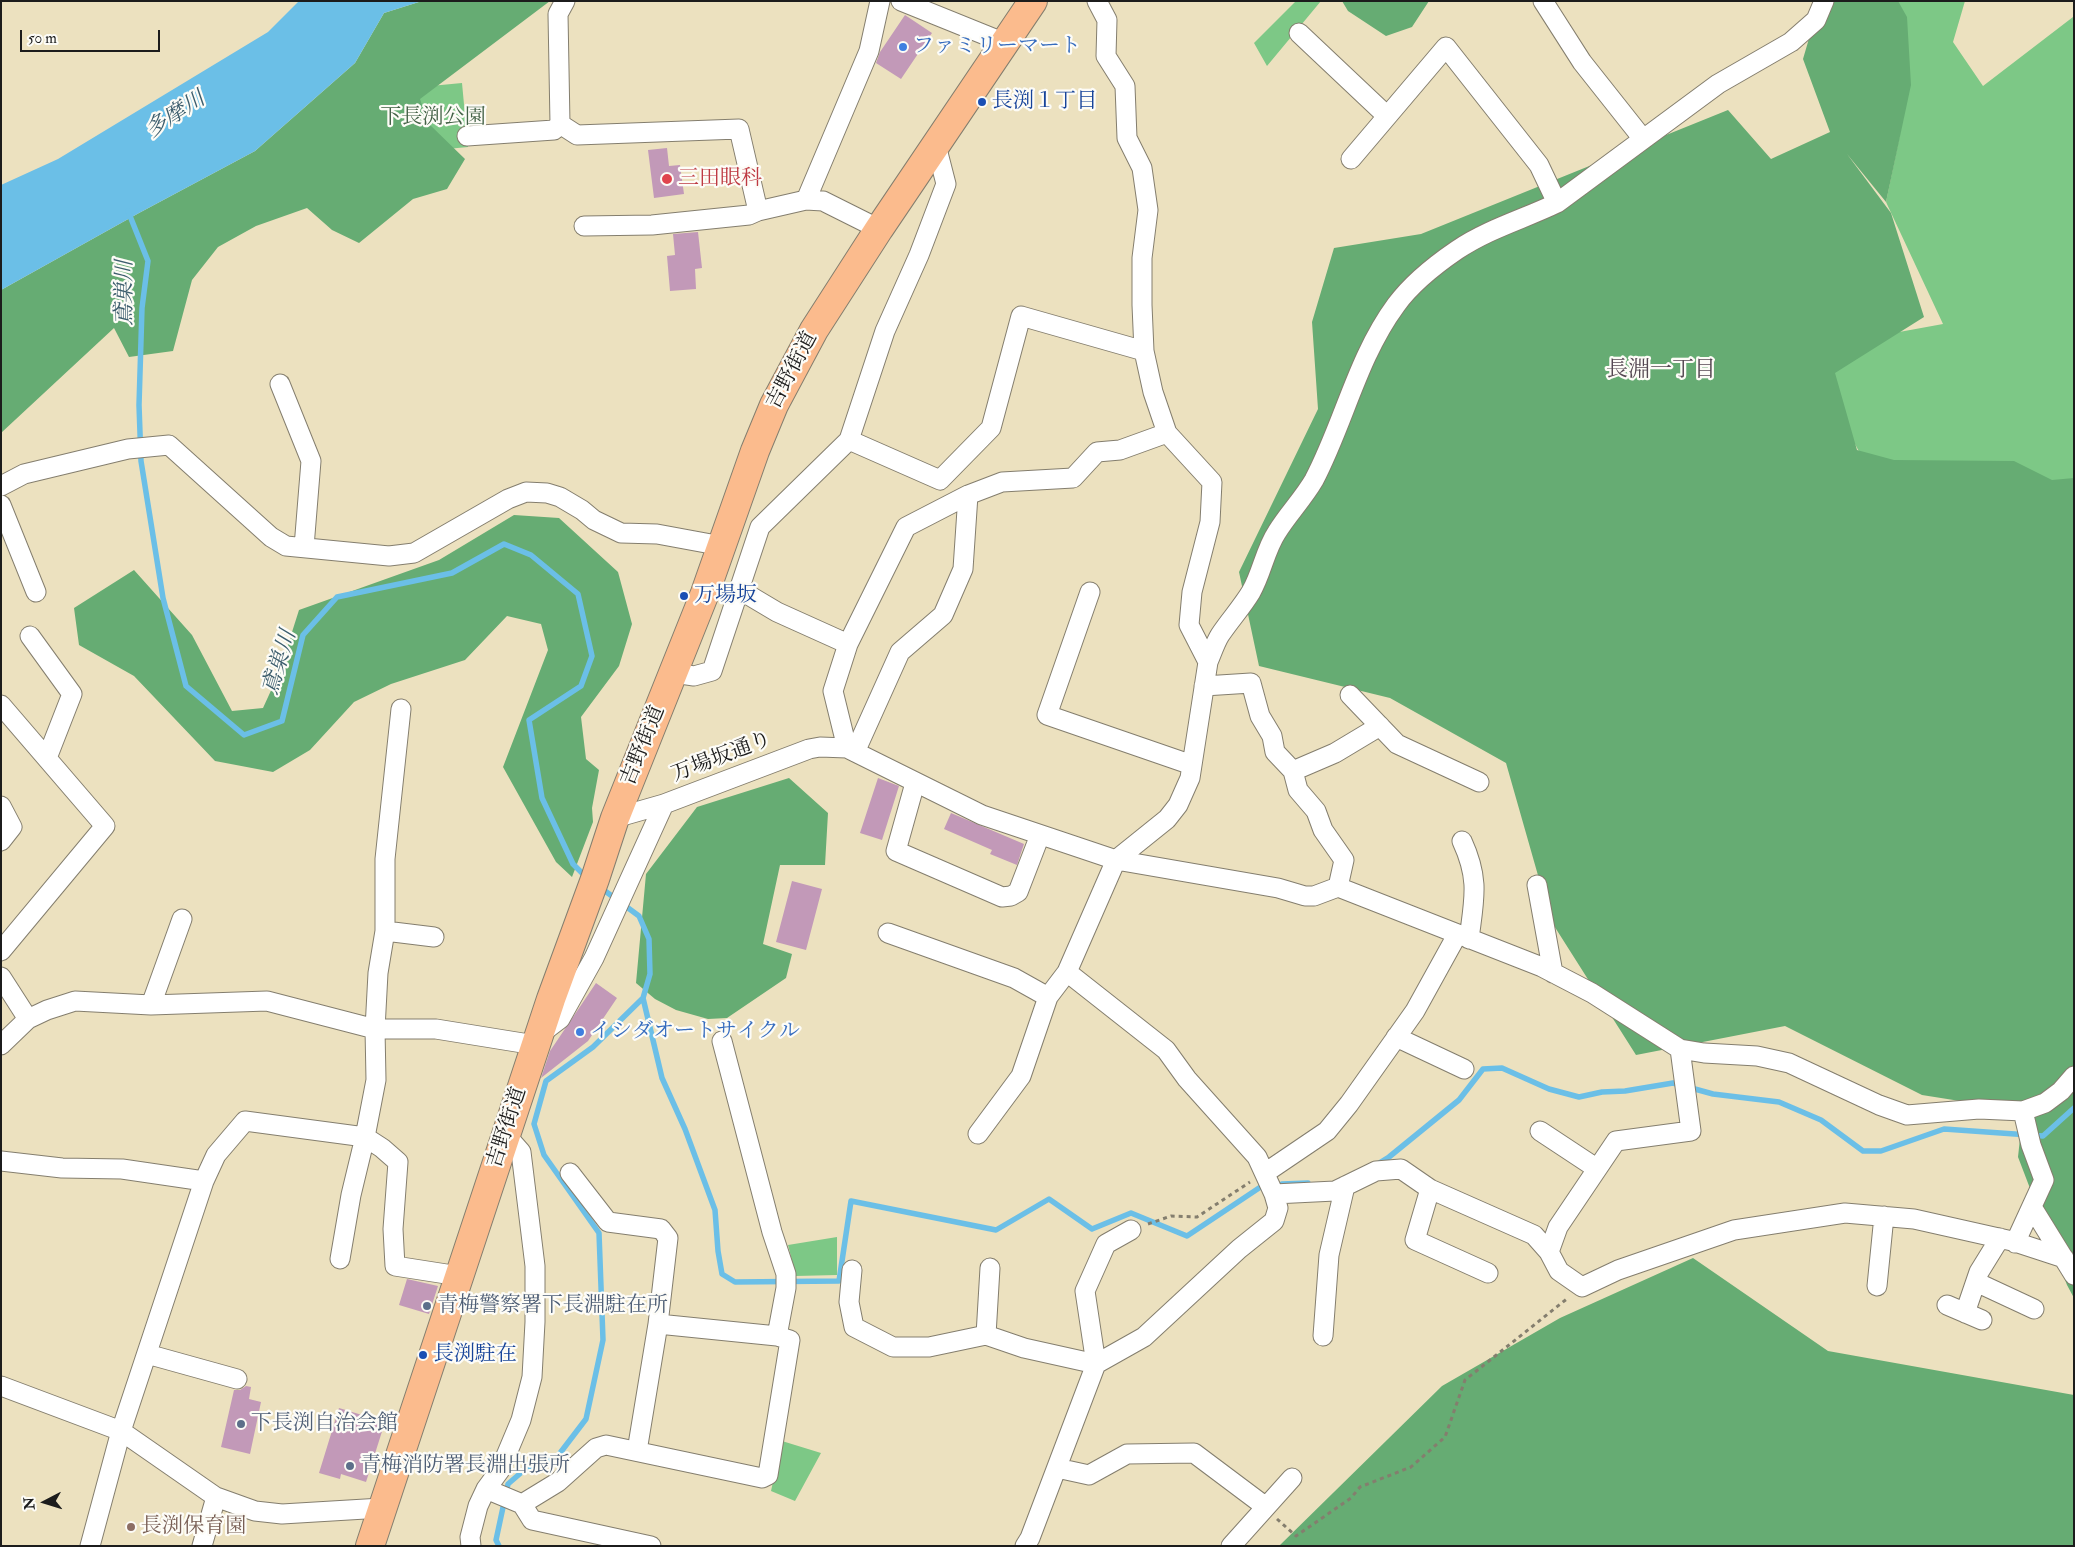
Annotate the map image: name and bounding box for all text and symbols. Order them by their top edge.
scale bar [22,20,162,52]
text: 50 m [28,29,57,48]
place label: ファミリーマート [913,34,1081,60]
marker: ファミリーマート [897,41,909,53]
water label: 多摩川 [141,87,211,145]
place label: 長渕１丁目 [992,89,1097,115]
marker: 長渕１丁目 [976,96,988,108]
park label: 下長渕公園 [381,105,485,131]
place label: 三田眼科 [678,166,762,192]
marker: 三田眼科 [660,172,674,186]
water label: 鳶巣川 [113,260,139,326]
street label: 吉野街道 [762,328,824,414]
district label: 長淵一丁目 [1606,358,1716,384]
place label: 万場坂 [694,583,757,609]
marker: 万場坂 [678,590,690,602]
water label: 鳶巣川 [259,628,303,698]
street label: 吉野街道 [617,702,671,790]
street label: 万場坂通り [668,727,776,789]
place label: イシダオートサイクル [590,1019,800,1045]
marker: イシダオートサイクル [574,1026,586,1038]
street label: 吉野街道 [483,1084,533,1172]
place label: 青梅警察署下長淵駐在所 [437,1293,668,1319]
marker: 青梅警察署下長淵駐在所 [421,1300,433,1312]
place label: 長渕駐在 [433,1342,517,1368]
marker: 長渕駐在 [417,1349,429,1361]
place label: 下長渕自治会館 [251,1411,398,1437]
marker: 下長渕自治会館 [235,1418,247,1430]
place label: 青梅消防署長淵出張所 [360,1453,570,1479]
marker: 青梅消防署長淵出張所 [344,1460,356,1472]
north arrow [20,1477,70,1527]
text: N [21,1496,39,1510]
place label: 長渕保育園 [141,1514,246,1540]
marker: 長渕保育園 [125,1521,137,1533]

